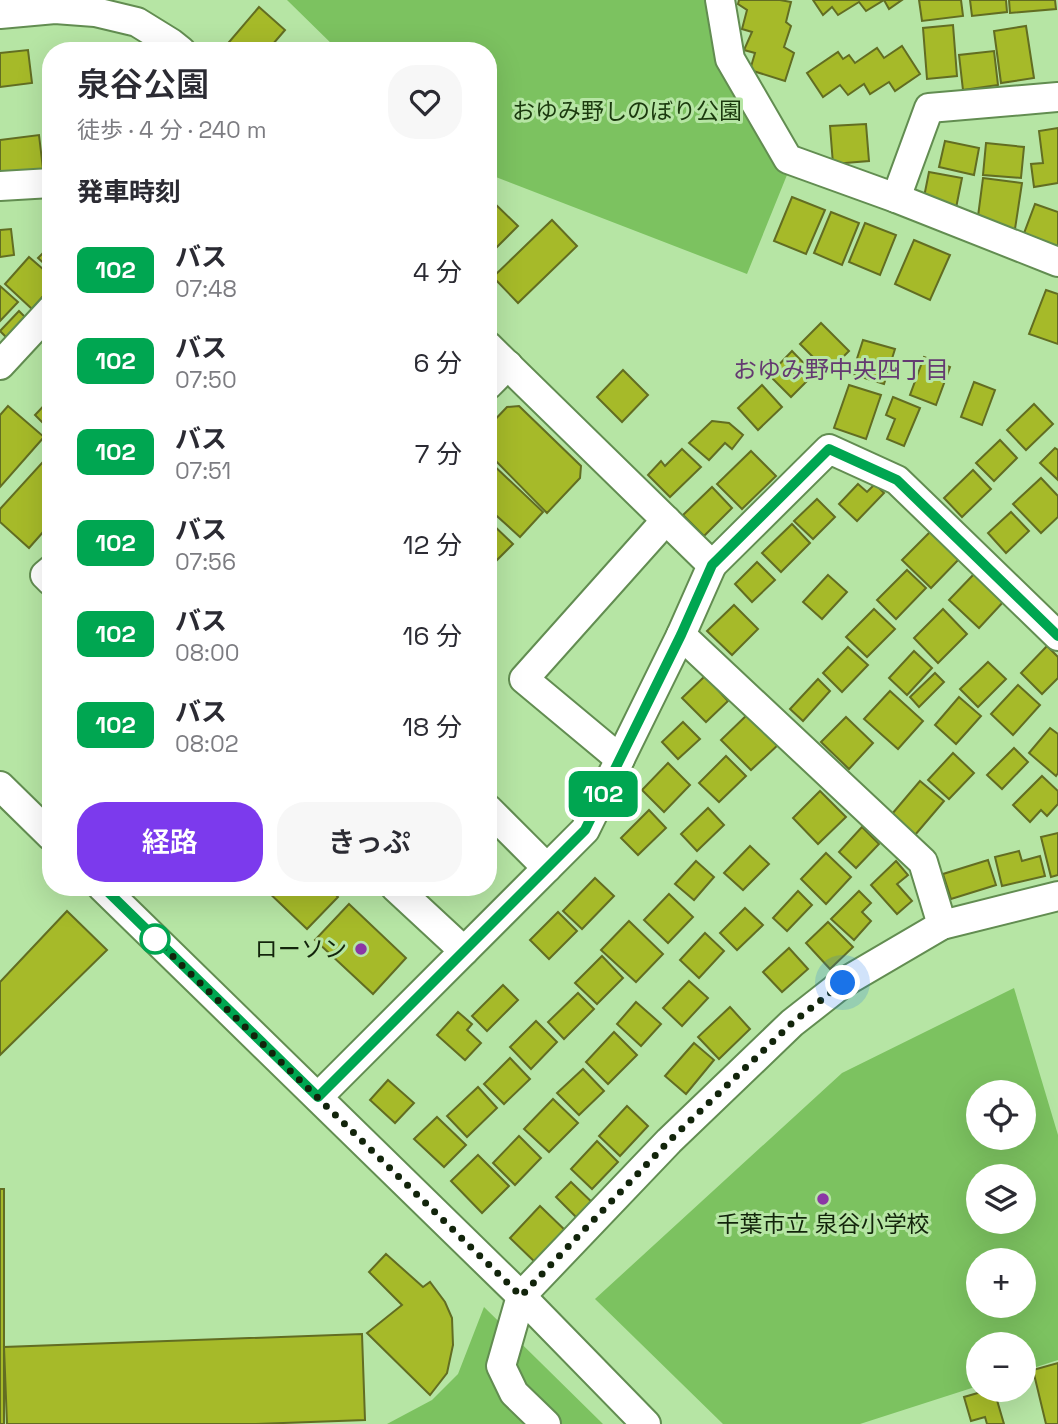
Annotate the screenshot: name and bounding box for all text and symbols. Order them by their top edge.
text: 泉谷公園 [77,64,209,106]
button: heart [388,65,462,139]
park label: おゆみ野しのぼり公園 [512,96,742,126]
text: 徒歩 · 4 分 · 240 m [77,115,267,145]
text: 発車時刻 [77,175,181,209]
text: バス [175,240,227,274]
text: 102 [95,254,136,285]
text: 4 分 [413,255,462,289]
text: 07:48 [175,274,237,304]
text: バス [175,331,227,365]
text: 102 [95,345,136,376]
text: 6 分 [413,346,462,380]
district label: おゆみ野中央四丁目 [733,354,949,385]
text: 07:50 [175,365,237,395]
text: バス [175,422,227,456]
text: 102 [95,436,136,467]
text: 7 分 [415,437,462,471]
text: 07:51 [175,456,231,486]
text: バス [175,513,227,547]
text: 102 [95,527,136,558]
text: 12 分 [403,528,462,562]
text: 07:56 [175,547,236,577]
text: バス [175,604,227,638]
text: 102 [95,618,136,649]
text: 16 分 [403,619,462,653]
text: 08:00 [175,638,239,668]
text: バス [175,695,227,729]
text: 102 [95,709,136,740]
text: 18 分 [402,710,462,744]
text: 08:02 [175,729,239,759]
line badge: 102 [563,771,643,817]
text: 102 [583,778,623,809]
button: 経路 [77,802,263,882]
button: きっぷ [277,802,462,882]
unlabelled marker [140,924,170,954]
place label: ローソン [255,934,347,964]
marker: ローソン [353,941,369,957]
your location [825,965,860,1000]
map controls [966,1080,1036,1402]
button: locate [966,1080,1036,1150]
button: layers [966,1164,1036,1234]
marker: 千葉市立 泉谷小学校 [815,1191,831,1207]
place label: 千葉市立 泉谷小学校 [717,1209,929,1239]
button: + [966,1248,1036,1318]
button: − [966,1332,1036,1402]

